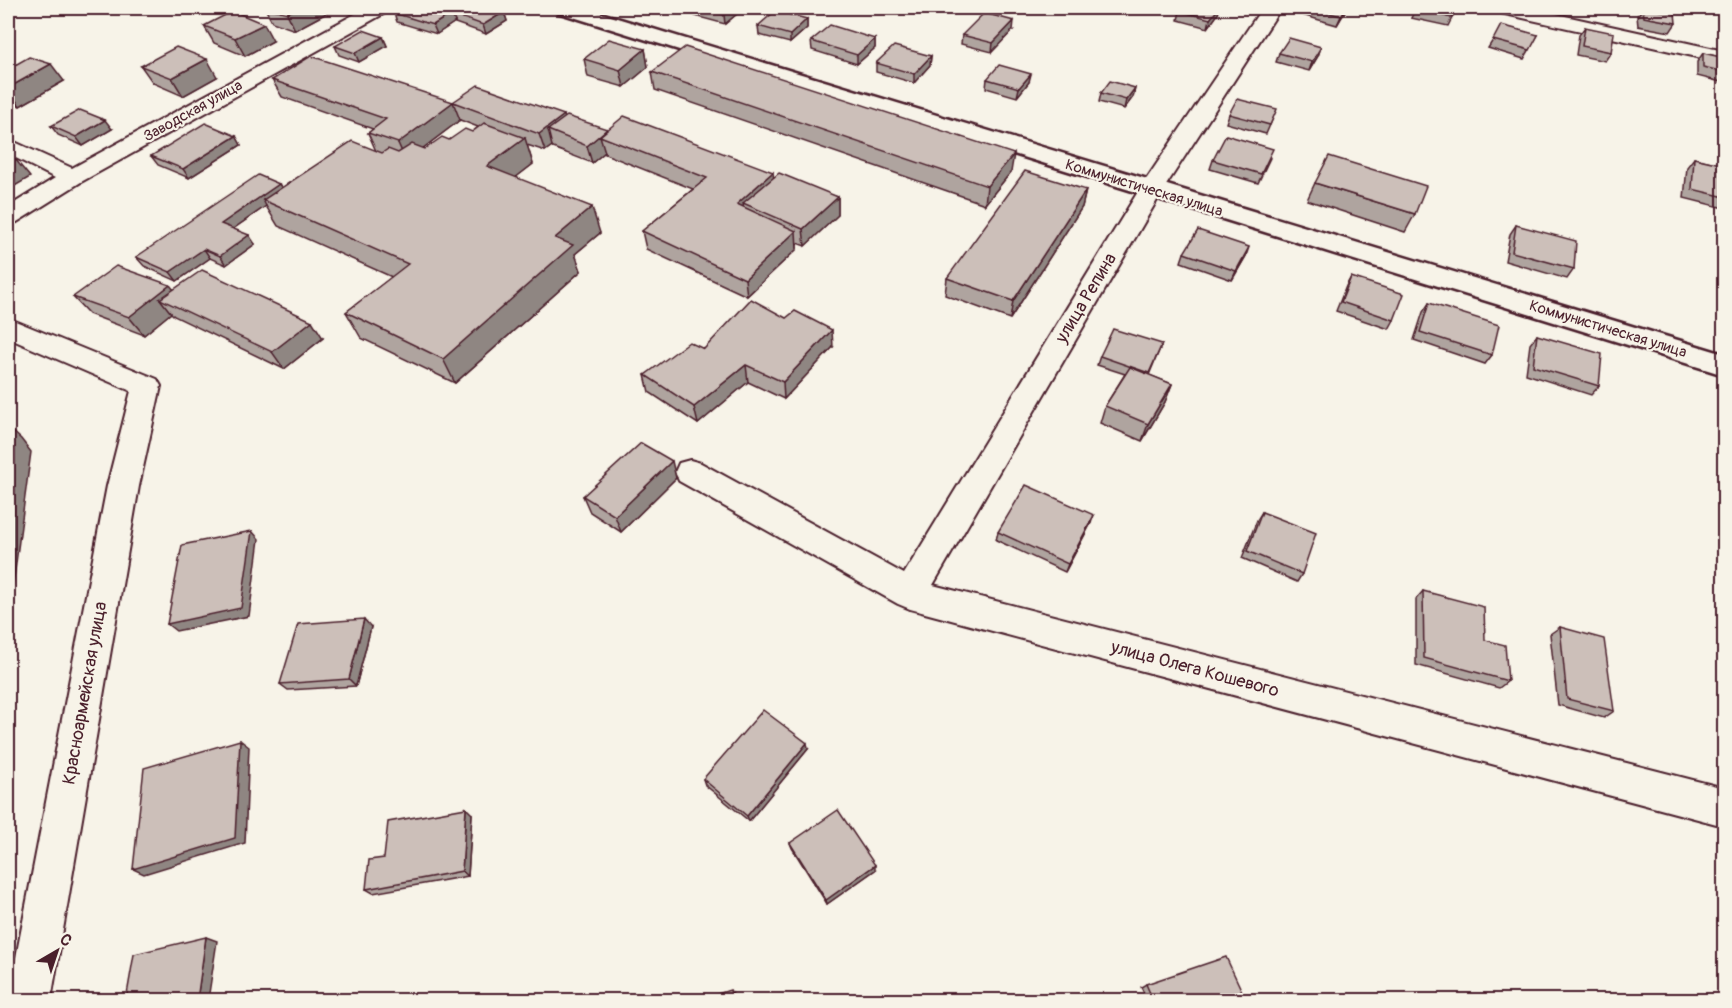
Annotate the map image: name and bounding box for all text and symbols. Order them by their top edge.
street label: Заводская улица [140,76,246,146]
street label: Коммунистическая улица [1063,155,1225,221]
street label: улица Репина [1050,249,1122,348]
street label: Коммунистическая улица [1527,296,1689,362]
street label: Красноармейская улица [58,600,112,786]
street label: улица Олега Кошевого [1108,635,1282,703]
north arrow [27,921,87,981]
text: С [56,929,76,951]

